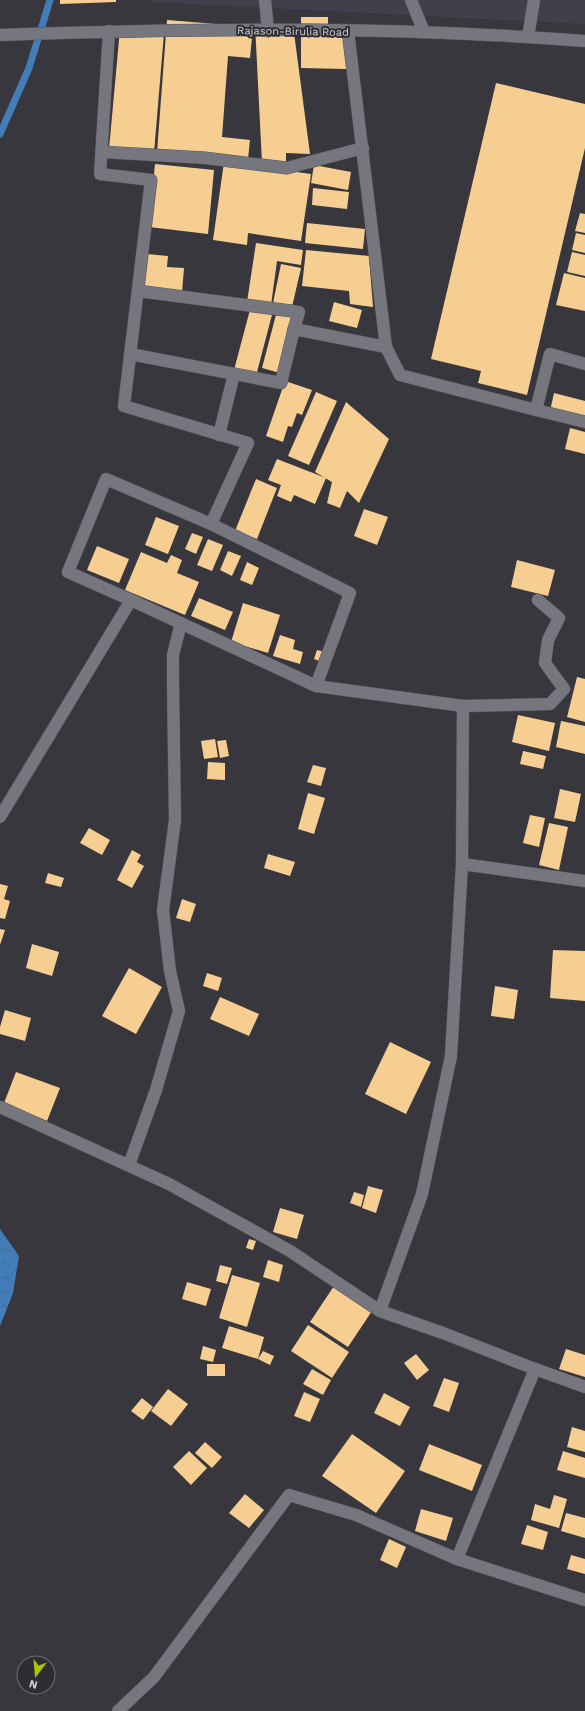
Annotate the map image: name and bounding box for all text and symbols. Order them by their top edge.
street label: Rajason-Birulia Road [237,24,349,39]
north arrow [16,1655,56,1695]
text: N [28,1677,39,1692]

